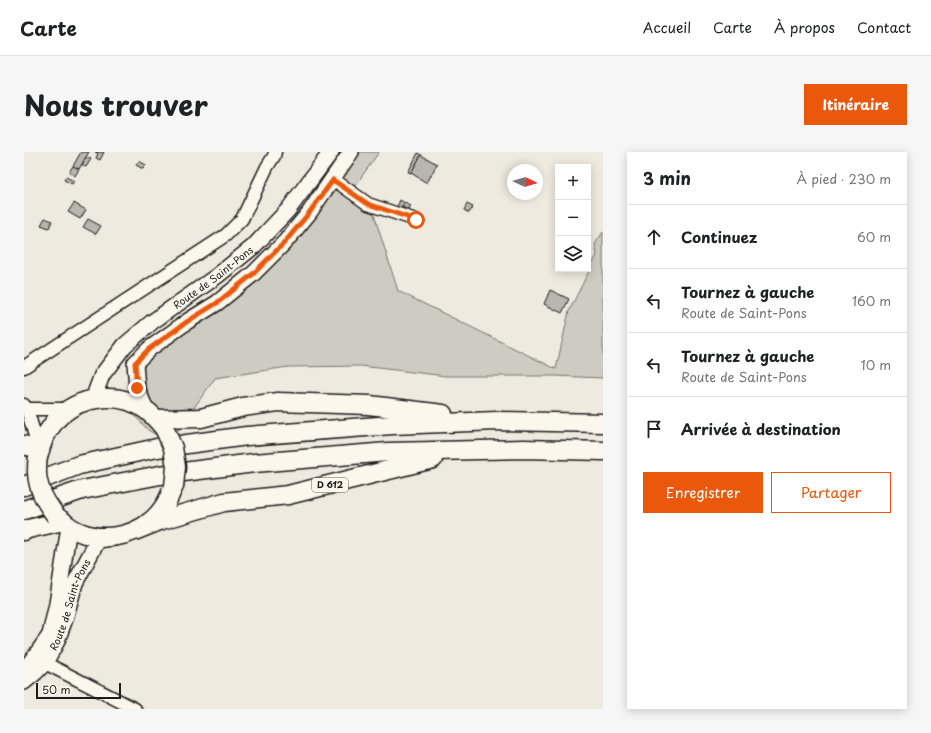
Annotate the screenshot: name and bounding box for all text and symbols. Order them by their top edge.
text: Carte [20,14,77,42]
text: Accueil [643,17,691,38]
text: Carte [713,17,752,38]
text: À propos [774,17,835,38]
text: Contact [857,17,911,38]
text: Nous trouver [24,83,208,126]
button: Itinéraire [804,84,907,125]
north arrow [507,164,543,200]
map controls [555,164,591,272]
button: + [555,164,591,200]
text: 3 min [643,165,691,191]
text: À pied · 230 m [796,169,891,188]
button: − [555,200,591,236]
route start [407,211,425,229]
text: Continuez [681,225,757,248]
icon: ahead [643,226,665,248]
text: 60 m [857,227,891,246]
button: layers [555,236,591,272]
street label: Route de Saint-Pons [170,242,256,312]
text: Tournez à gauche [681,280,815,303]
icon: left [643,290,665,312]
text: 160 m [852,291,891,310]
text: Route de Saint-Pons [681,303,807,322]
text: Tournez à gauche [681,344,815,367]
icon: left [643,354,665,376]
text: 10 m [861,355,891,374]
text: Route de Saint-Pons [681,367,807,386]
route end [128,379,146,397]
text: Arrivée à destination [681,417,841,440]
icon: arrive [643,418,665,440]
button: Enregistrer [643,472,763,513]
button: Partager [771,472,891,513]
road number: D 612 [312,478,348,492]
street label: Route de Saint-Pons [45,556,94,653]
scale bar [36,681,121,700]
text: 50 m [42,681,71,698]

